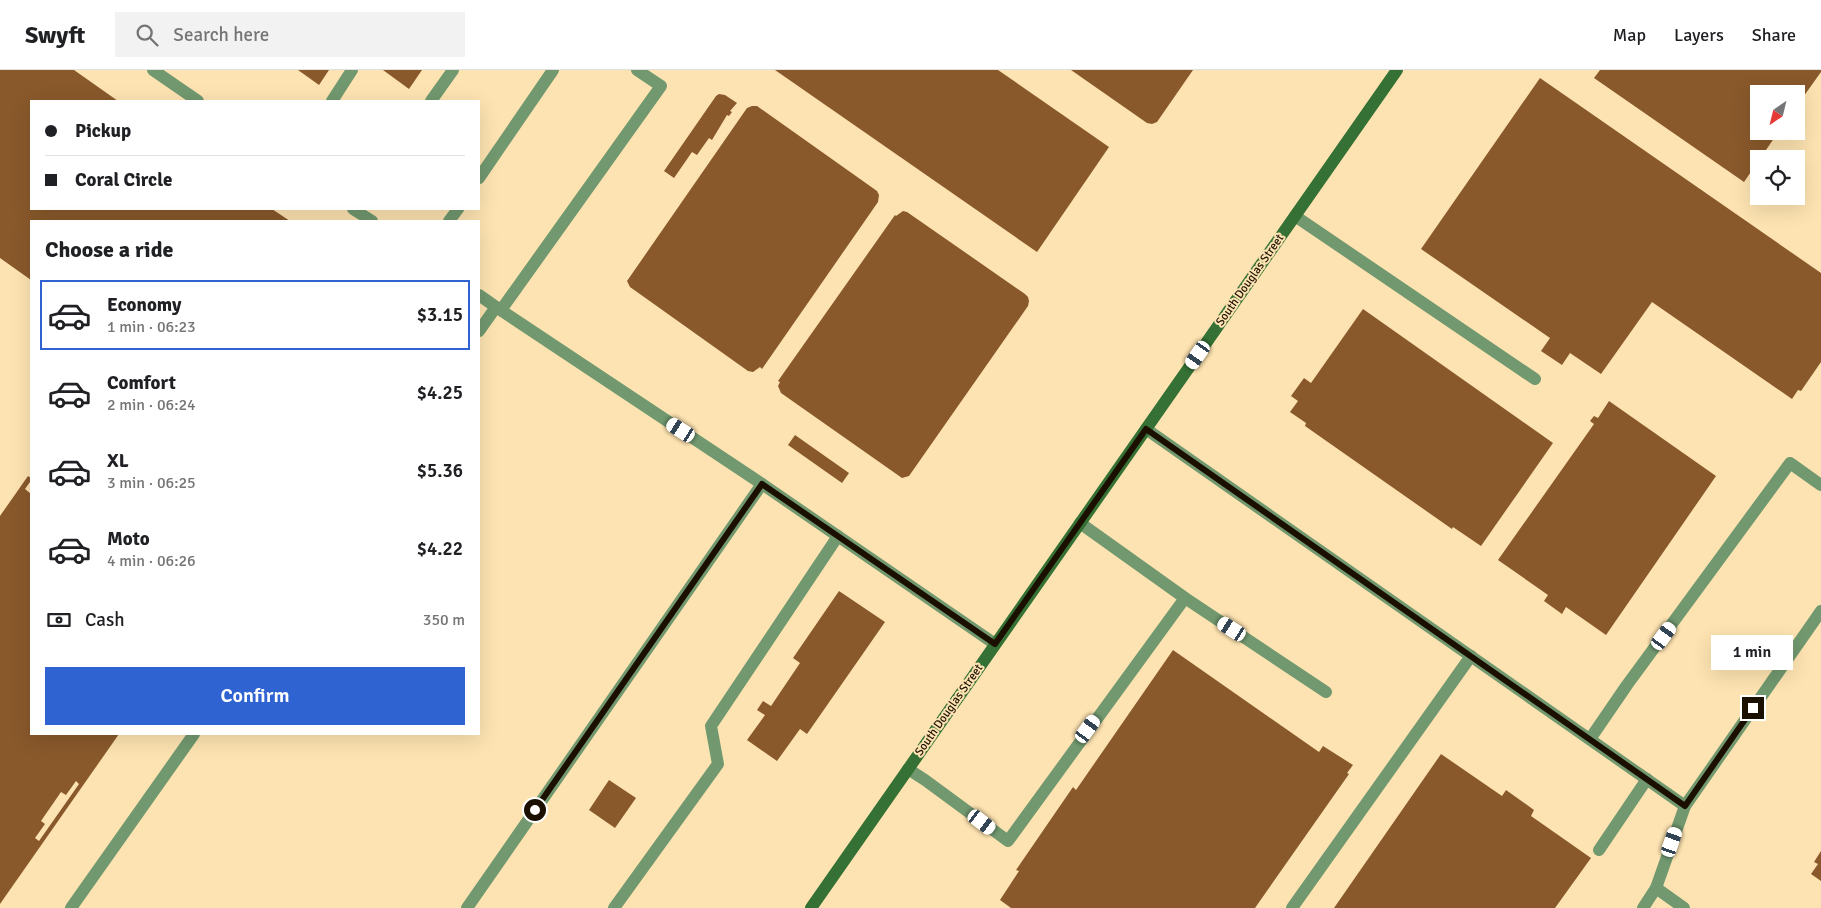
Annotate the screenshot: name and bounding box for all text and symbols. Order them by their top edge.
search box [115,12,465,57]
text: Swyft [25,20,85,50]
icon: search [133,21,161,49]
text: Search here [173,23,269,47]
text: Map [1613,24,1646,46]
text: Layers [1674,24,1724,46]
text: Share [1752,24,1796,46]
north arrow [1750,85,1805,140]
map controls [1750,85,1805,205]
text: Pickup [75,119,131,143]
button: locate [1750,150,1805,205]
text: Coral Circle [75,168,172,192]
street label: South Douglas Street [1213,231,1287,329]
text: Choose a ride [45,236,173,263]
icon: car [47,293,92,338]
text: Economy [107,293,181,317]
text: $3.15 [417,303,463,327]
text: 1 min · 06:23 [107,317,196,337]
car [1183,338,1212,372]
icon: car [47,371,92,416]
text: Comfort [107,371,176,395]
text: $4.25 [417,381,463,405]
text: 2 min · 06:24 [107,395,196,415]
car [664,416,697,444]
icon: car [47,449,92,494]
text: XL [107,449,129,473]
text: $5.36 [417,459,463,483]
text: 3 min · 06:25 [107,473,196,493]
icon: car [47,527,92,572]
text: Moto [107,527,150,551]
text: $4.22 [417,537,463,561]
text: 4 min · 06:26 [107,551,196,571]
icon: cash [45,606,73,634]
text: Cash [85,608,125,632]
text: 350 m [423,610,465,630]
car [1215,615,1248,643]
car [1649,619,1678,653]
callout: 1 min [1712,636,1794,670]
text: 1 min [1733,642,1771,662]
street label: South Douglas Street [912,661,986,759]
button: Confirm [45,667,465,725]
route end [1742,697,1764,719]
car [1073,712,1102,746]
route start [524,799,546,821]
car [965,807,998,837]
car [1660,825,1683,859]

